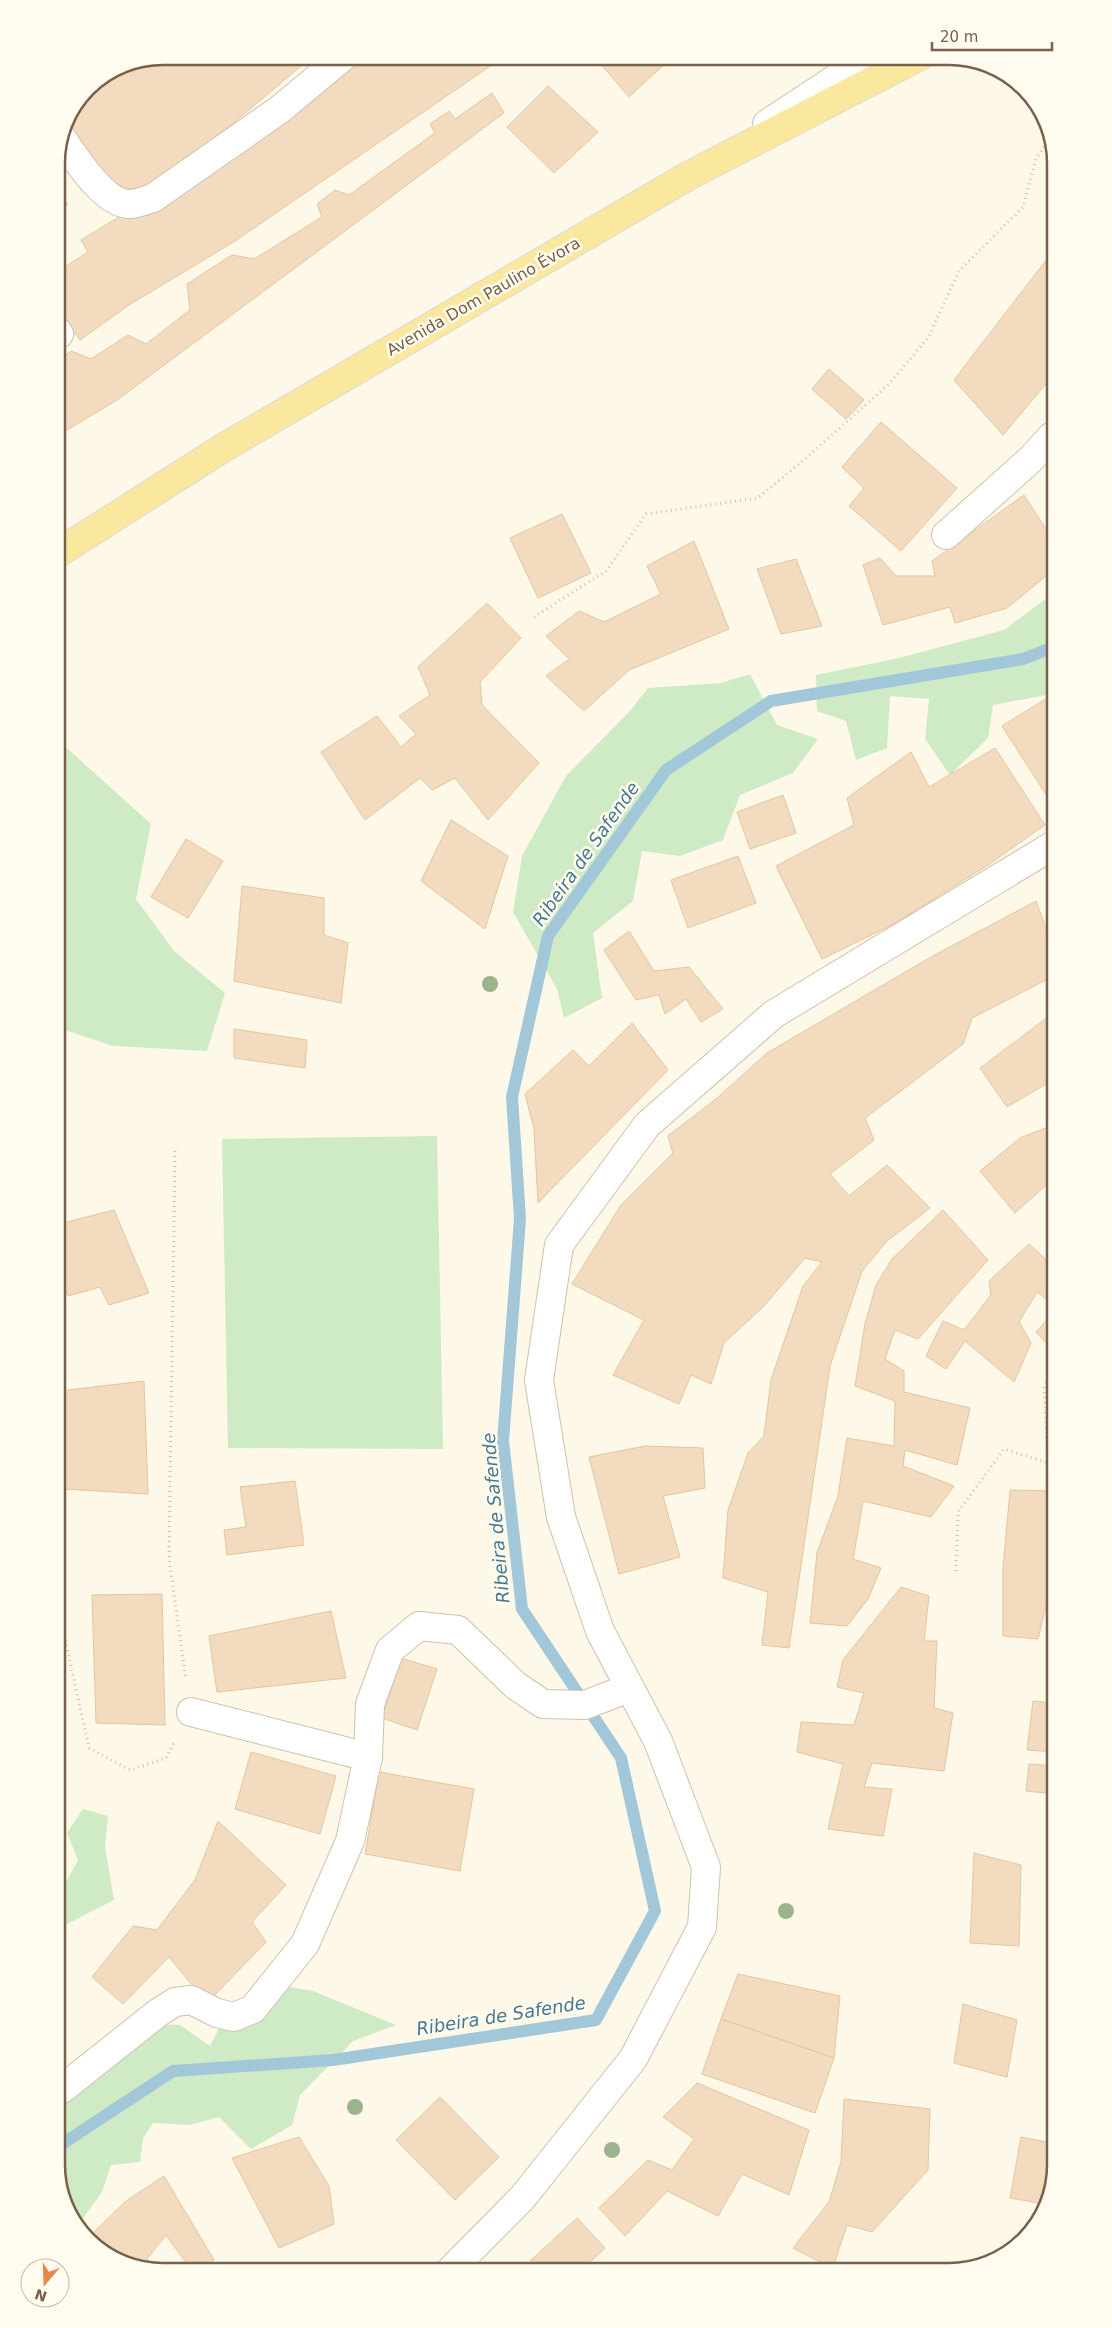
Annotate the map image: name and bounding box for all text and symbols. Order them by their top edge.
scale bar [932,20,1052,52]
text: 20 m [940,28,978,46]
street label: Avenida Dom Paulino Évora [383,233,583,360]
water label: Ribeira de Safende [528,778,643,930]
water label: Ribeira de Safende [478,1432,513,1604]
water label: Ribeira de Safende [415,1992,587,2039]
north arrow [20,2258,70,2308]
text: N [33,2286,49,2305]

